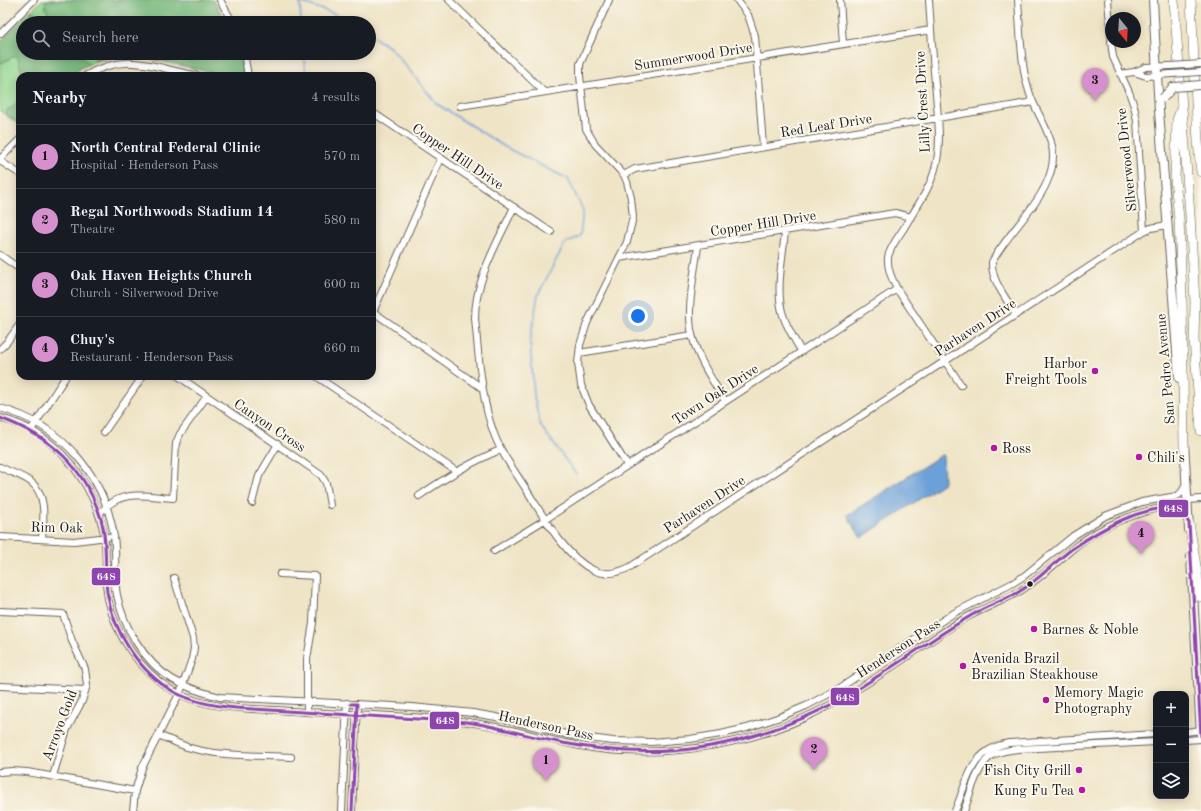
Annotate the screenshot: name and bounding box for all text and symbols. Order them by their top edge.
north arrow [1105,12,1141,48]
search box [16,16,376,60]
icon: search [30,27,52,49]
text: Search here [62,31,139,46]
street label: Summerwood Drive [633,41,753,73]
street label: Lilly Crest Drive [913,51,933,153]
pin: 3 [1082,68,1108,101]
text: Nearby [32,90,87,107]
text: 4 results [311,91,360,104]
street label: Silverwood Drive [1115,107,1139,212]
street label: Red Leaf Drive [779,112,873,140]
street label: Copper Hill Drive [409,121,506,193]
text: North Central Federal Clinic [70,141,261,156]
text: 1 [41,150,49,163]
text: 570 m [323,150,360,163]
text: Hospital · Henderson Pass [70,159,218,172]
text: Regal Northwoods Stadium 14 [70,205,274,220]
street label: Copper Hill Drive [709,209,817,239]
text: 2 [41,214,49,227]
text: 580 m [323,214,360,227]
text: Theatre [70,223,115,236]
text: Oak Haven Heights Church [70,269,252,284]
text: 3 [41,278,49,291]
text: 600 m [323,278,360,291]
text: Church · Silverwood Drive [70,287,218,300]
street label: Parhaven Drive [932,296,1019,359]
your location [628,306,648,326]
street label: San Pedro Avenue [1154,313,1178,425]
text: Chuy's [70,333,114,348]
text: 4 [41,342,49,355]
text: 660 m [323,342,360,355]
text: Restaurant · Henderson Pass [70,351,233,364]
place label: Harbor Freight Tools [1005,357,1087,387]
street label: Town Oak Drive [670,362,761,428]
marker: Harbor Freight Tools [1090,366,1100,376]
street label: Canyon Cross [231,397,308,455]
place label: Ross [1002,442,1031,456]
marker: Ross [989,443,999,453]
place label: Chili's [1147,451,1185,465]
marker: Chili's [1134,452,1144,462]
street label: Parhaven Drive [661,473,748,536]
line badge: 648 [1158,499,1189,518]
text: 648 [1163,504,1183,515]
street label: Rim Oak [30,521,84,535]
pin: 4 [1128,521,1154,554]
line badge: 648 [91,567,121,586]
text: 648 [96,572,116,583]
unlabelled marker [1025,579,1035,589]
street label: Henderson Pass [854,617,943,681]
place label: Barnes & Noble [1042,623,1138,637]
marker: Barnes & Noble [1029,624,1039,634]
place label: Avenida Brazil Brazilian Steakhouse [971,652,1098,682]
marker: Avenida Brazil Brazilian Steakhouse [958,661,968,671]
place label: Memory Magic Photography [1054,686,1143,716]
line badge: 648 [830,687,860,706]
street label: Arroyo Gold [40,688,80,763]
map controls [1153,691,1189,799]
button: + [1153,691,1189,727]
text: 648 [835,693,855,704]
marker: Memory Magic Photography [1041,695,1051,705]
street label: Henderson Pass [497,709,595,743]
line badge: 648 [429,711,460,730]
text: 648 [435,716,455,727]
button: − [1153,727,1189,763]
pin: 2 [801,737,827,770]
pin: 1 [533,748,559,781]
button: layers [1153,763,1189,799]
place label: Fish City Grill [984,764,1071,778]
marker: Fish City Grill [1074,765,1084,775]
place label: Kung Fu Tea [994,784,1074,798]
marker: Kung Fu Tea [1077,785,1087,795]

